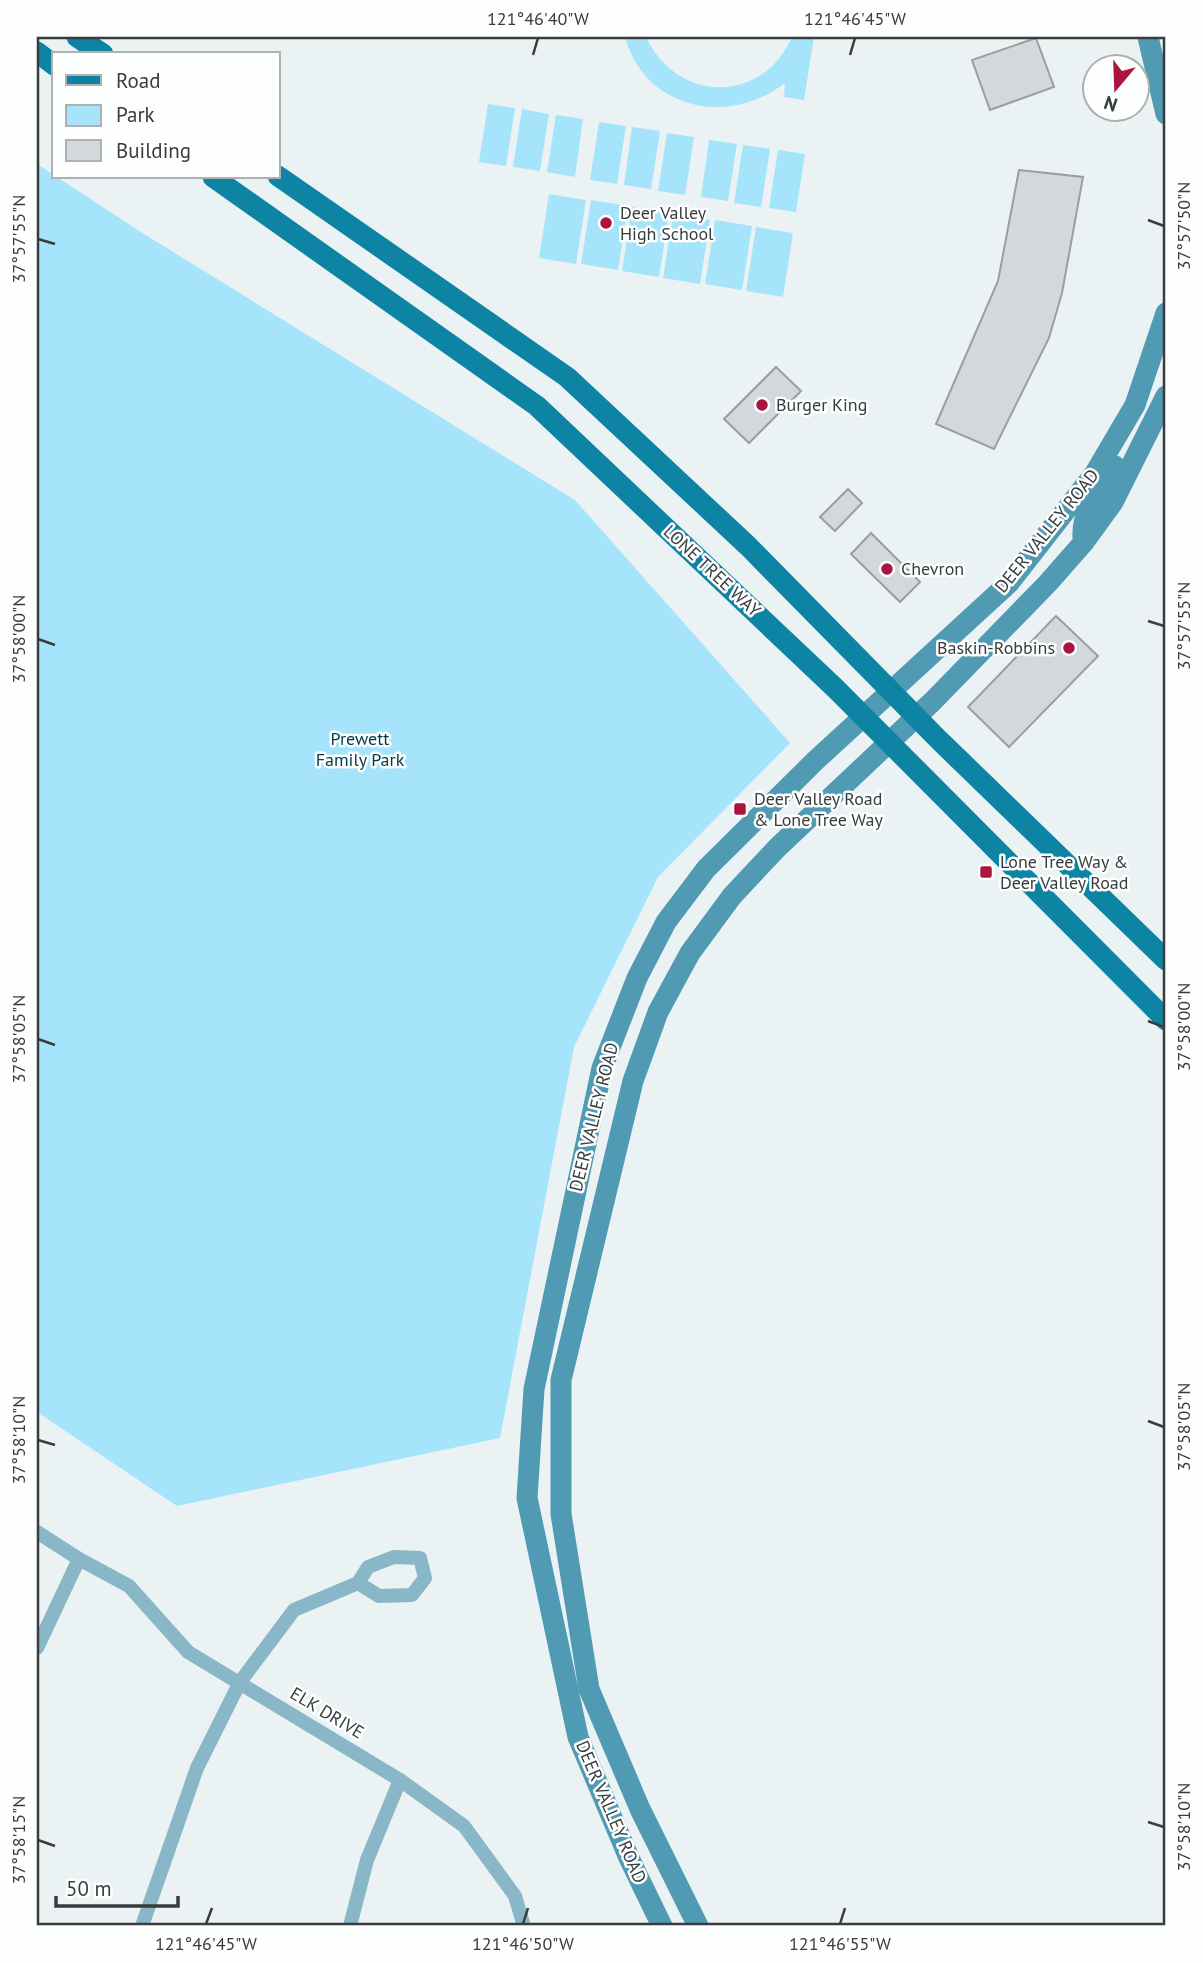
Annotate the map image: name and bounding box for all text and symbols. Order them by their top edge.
text: 121°46'40"W [487,7,589,30]
text: 121°46'45"W [804,7,906,30]
legend [52,52,280,178]
north arrow [1080,52,1150,122]
text: Road [116,67,160,94]
text: N [1101,91,1120,117]
text: Park [116,101,155,128]
text: Building [116,137,191,164]
text: 37°57'50"N [1172,182,1195,270]
text: 37°57'55"N [7,195,30,283]
place label: Deer Valley High School [620,201,714,245]
marker: Deer Valley High School [598,215,614,231]
place label: Burger King [776,393,867,416]
marker: Burger King [754,397,770,413]
street label: DEER VALLEY ROAD [990,464,1104,597]
street label: LONE TREE WAY [659,520,766,622]
place label: Chevron [901,557,964,580]
marker: Chevron [879,561,895,577]
text: 37°57'55"N [1172,582,1195,670]
text: 37°58'00"N [7,595,30,683]
place label: Baskin-Robbins [937,636,1055,659]
marker: Baskin-Robbins [1061,640,1077,656]
park label: Prewett Family Park [316,727,405,771]
place label: Deer Valley Road & Lone Tree Way [754,787,883,831]
marker: Deer Valley Road & Lone Tree Way [732,801,748,817]
place label: Lone Tree Way & Deer Valley Road [1000,850,1128,894]
marker: Lone Tree Way & Deer Valley Road [978,864,994,880]
text: 37°58'00"N [1172,983,1195,1071]
text: 37°58'05"N [7,995,30,1083]
street label: DEER VALLEY ROAD [564,1040,623,1194]
text: 37°58'05"N [1172,1383,1195,1471]
text: 37°58'10"N [7,1396,30,1484]
street label: ELK DRIVE [286,1682,368,1743]
street label: DEER VALLEY ROAD [571,1737,652,1887]
text: 37°58'10"N [1172,1783,1195,1871]
text: 37°58'15"N [7,1796,30,1884]
scale bar [56,1865,178,1909]
text: 50 m [66,1875,112,1902]
text: 121°46'45"W [155,1932,257,1955]
text: 121°46'50"W [472,1932,574,1955]
text: 121°46'55"W [789,1932,891,1955]

